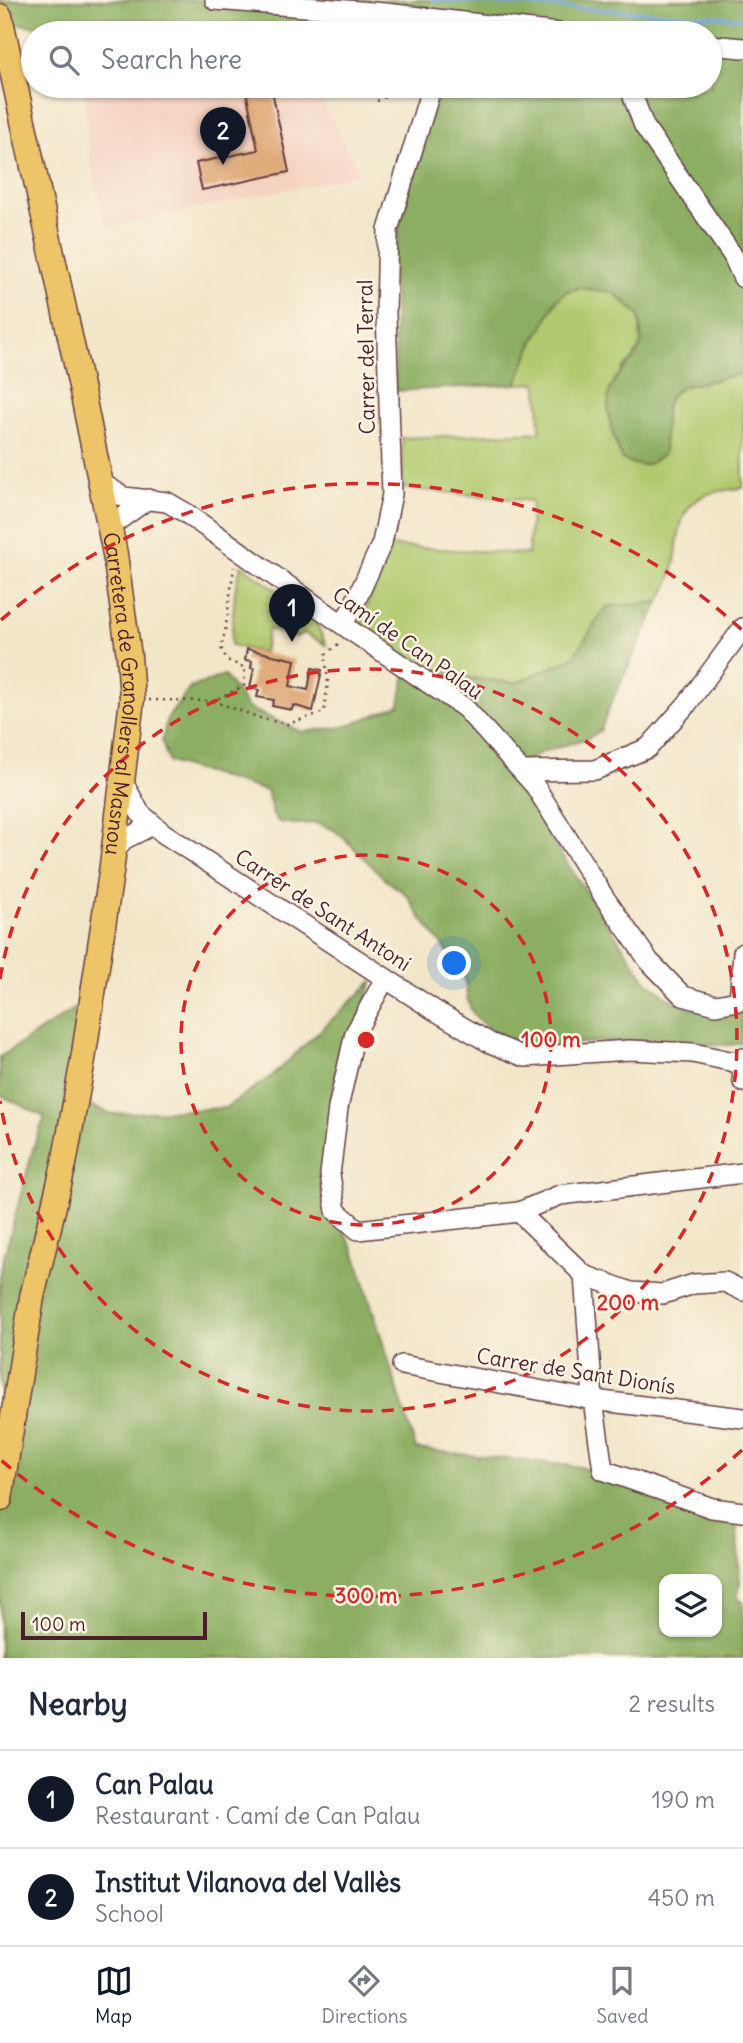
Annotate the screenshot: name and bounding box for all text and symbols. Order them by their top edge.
search box [21,21,722,98]
icon: search [45,41,83,79]
text: Search here [101,43,242,76]
pin: 2 [200,107,246,165]
street label: Carrer del Terral [351,279,381,435]
street label: Carretera de Granollers al Masnou [97,530,146,857]
street label: Camí de Can Palau [327,581,489,705]
pin: 1 [269,584,315,642]
street label: Carrer de Sant Antoni [230,843,416,977]
your location [437,946,471,980]
text: 100 m [521,1026,581,1053]
centre of rings [354,1028,378,1052]
text: 200 m [597,1289,660,1316]
street label: Carrer de Sant Dionís [475,1342,677,1400]
map controls [659,1574,722,1637]
button: layers [659,1574,722,1637]
text: 300 m [335,1582,398,1609]
scale bar [21,1609,206,1641]
text: 100 m [32,1612,86,1636]
text: Nearby [28,1685,128,1723]
text: 2 results [629,1689,715,1718]
text: Can Palau [95,1768,214,1801]
text: 1 [46,1785,56,1814]
text: 190 m [652,1785,715,1814]
text: Restaurant · Camí de Can Palau [95,1801,420,1830]
text: Institut Vilanova del Vallès [95,1866,401,1899]
text: 2 [45,1883,57,1912]
text: 450 m [648,1883,715,1912]
text: School [95,1899,164,1928]
tab: Map [95,1962,133,2028]
tab: Directions [322,1962,407,2028]
tab: Saved [596,1962,648,2028]

